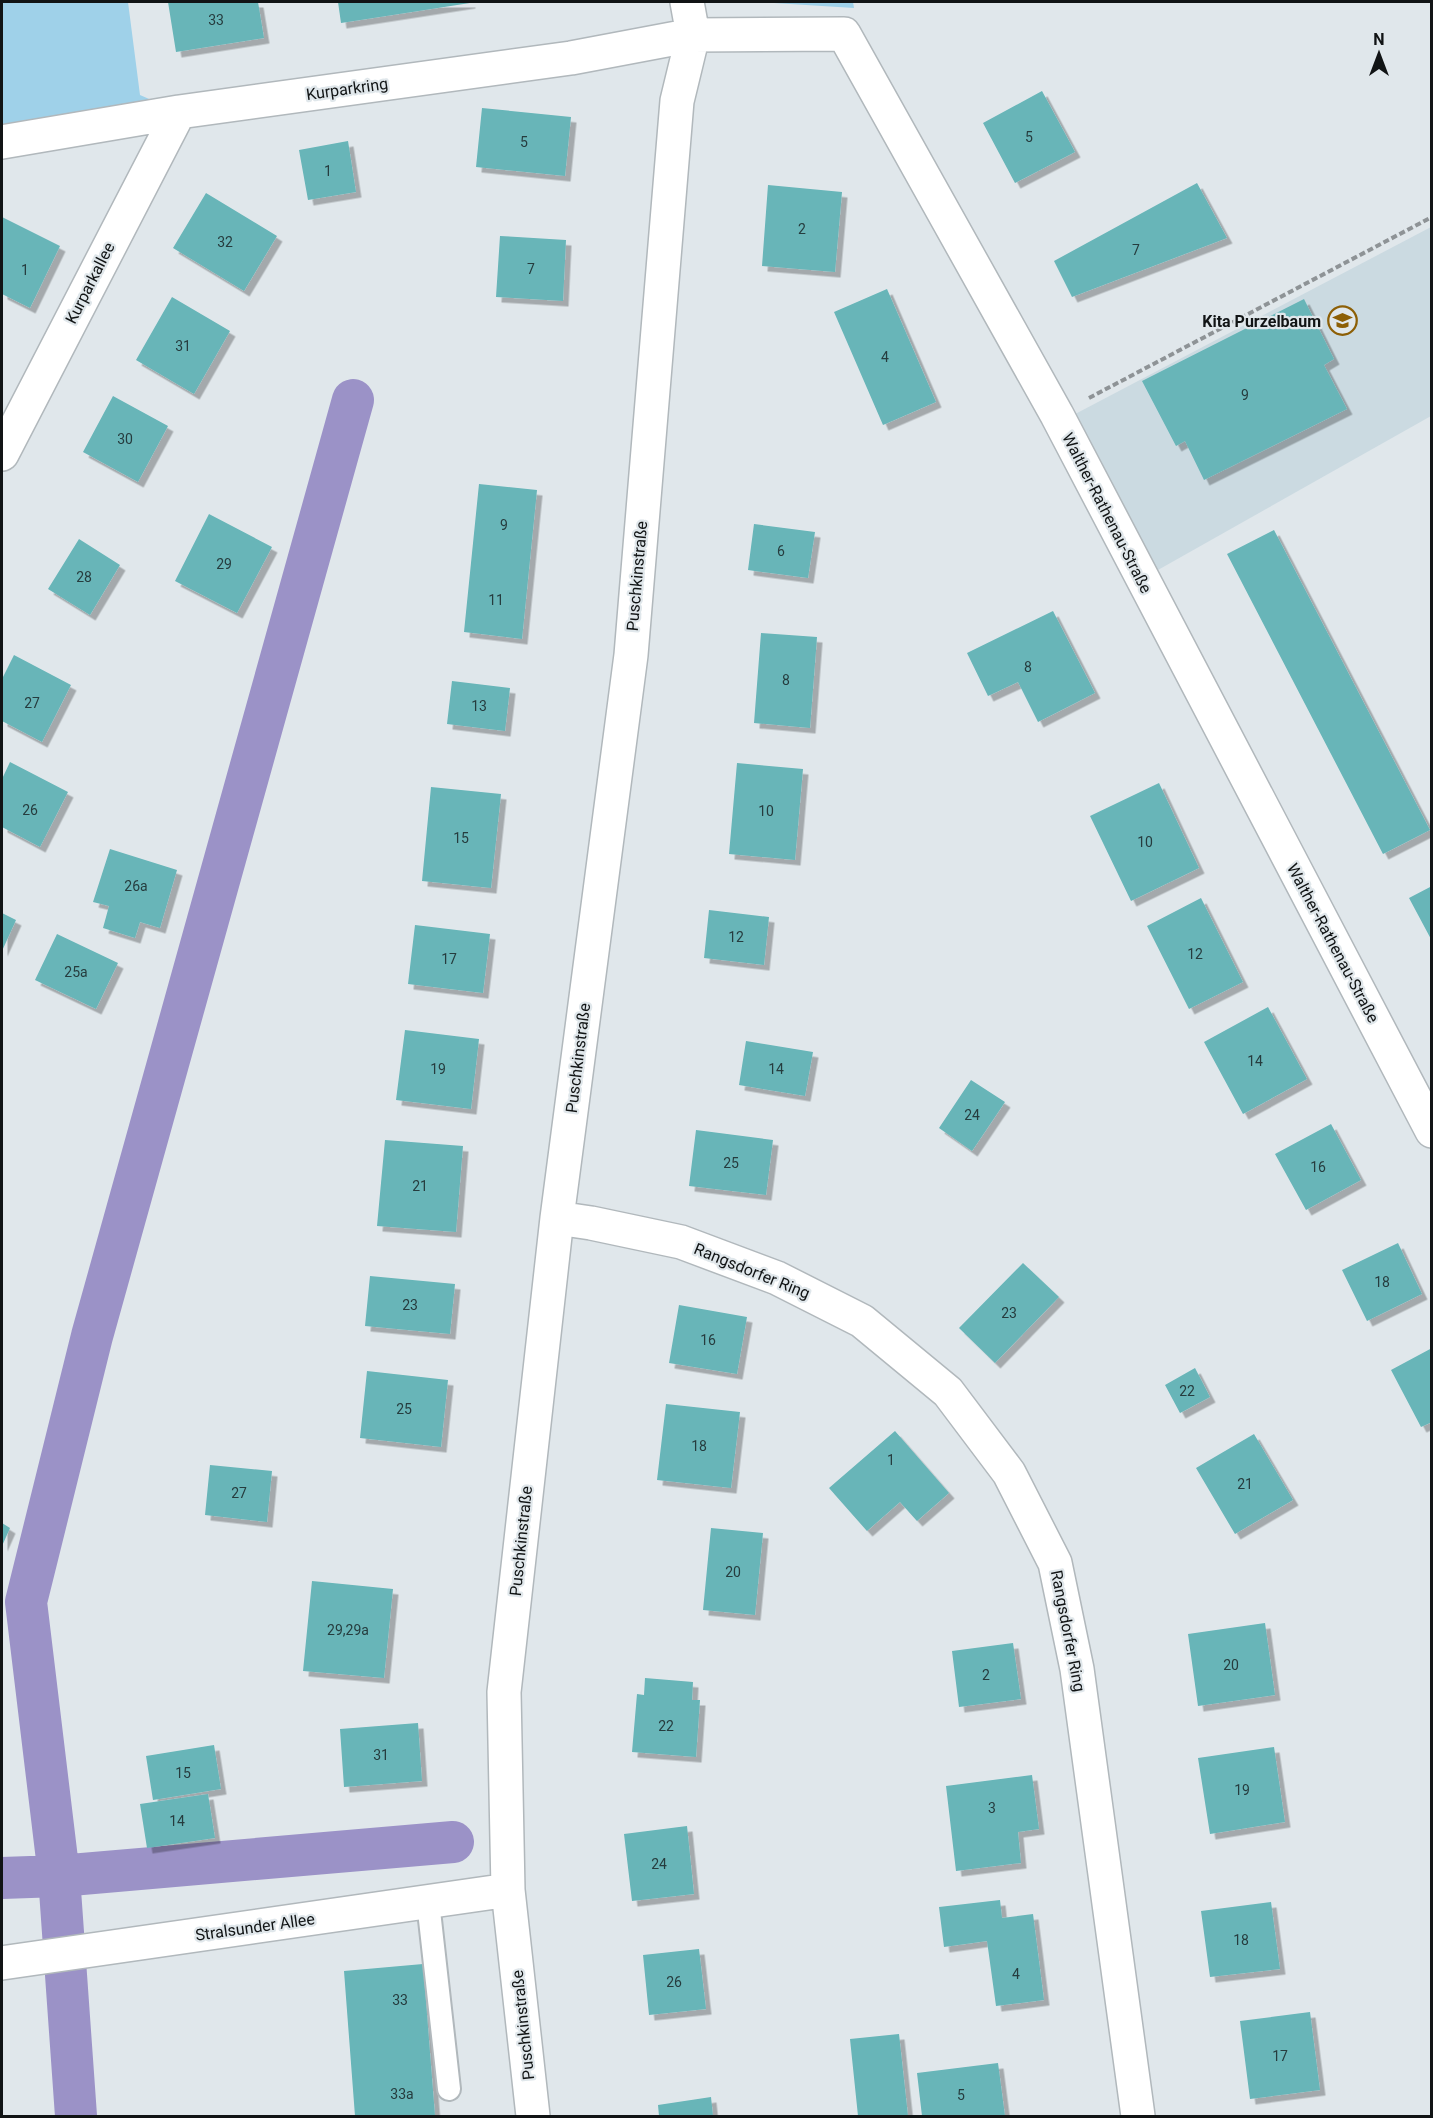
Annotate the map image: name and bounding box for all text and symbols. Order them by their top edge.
house number: 33 [208,12,224,28]
north arrow [1349,24,1409,84]
text: N [1373,30,1385,49]
street label: Kurparkring [305,74,389,104]
house number: 5 [1025,129,1033,145]
house number: 5 [520,134,528,150]
house number: 1 [324,163,332,179]
house number: 2 [798,221,806,237]
house number: 32 [217,234,233,250]
street label: Kurparkallee [61,239,119,327]
house number: 7 [1132,242,1140,258]
house number: 7 [527,261,535,277]
house number: 1 [21,262,29,278]
school or university icon: Kita Purzelbaum [1326,305,1358,337]
place label: Kita Purzelbaum [1202,312,1321,331]
house number: 31 [175,338,191,354]
house number: 4 [881,349,889,365]
house number: 9 [1241,387,1249,403]
street label: Walther-Rathenau-Straße [1058,430,1156,596]
house number: 30 [117,431,133,447]
house number: 9 [500,517,508,533]
street label: Puschkinstraße [623,520,651,632]
house number: 6 [777,543,785,559]
house number: 29 [216,556,232,572]
house number: 28 [76,569,92,585]
house number: 11 [488,592,504,608]
house number: 8 [1024,659,1032,675]
house number: 8 [782,672,790,688]
house number: 27 [24,695,40,711]
house number: 13 [471,698,487,714]
house number: 26 [22,802,38,818]
house number: 10 [758,803,774,819]
house number: 15 [453,830,469,846]
house number: 10 [1137,834,1153,850]
street label: Walther-Rathenau-Straße [1283,860,1383,1026]
house number: 26a [124,878,148,894]
house number: 12 [728,929,744,945]
house number: 12 [1187,946,1203,962]
house number: 17 [441,951,457,967]
house number: 25a [64,964,88,980]
street label: Puschkinstraße [562,1002,594,1114]
house number: 14 [1247,1053,1263,1069]
house number: 19 [430,1061,446,1077]
house number: 14 [768,1061,784,1077]
house number: 24 [964,1107,980,1123]
house number: 25 [723,1155,739,1171]
house number: 16 [1310,1159,1326,1175]
house number: 21 [412,1178,428,1194]
street label: Rangsdorfer Ring [691,1239,813,1303]
house number: 18 [1374,1274,1390,1290]
house number: 23 [402,1297,418,1313]
house number: 23 [1001,1305,1017,1321]
house number: 16 [700,1332,716,1348]
house number: 22 [1179,1383,1195,1399]
house number: 25 [396,1401,412,1417]
house number: 18 [691,1438,707,1454]
house number: 1 [887,1452,895,1468]
house number: 21 [1237,1476,1253,1492]
house number: 27 [231,1485,247,1501]
street label: Puschkinstraße [506,1485,536,1597]
house number: 20 [725,1564,741,1580]
street label: Rangsdorfer Ring [1047,1569,1089,1693]
house number: 29,29a [327,1622,369,1638]
house number: 20 [1223,1657,1239,1673]
house number: 2 [982,1667,990,1683]
house number: 22 [658,1718,674,1734]
house number: 31 [373,1747,389,1763]
house number: 15 [175,1765,191,1781]
house number: 19 [1234,1782,1250,1798]
house number: 3 [988,1800,996,1816]
house number: 14 [169,1813,185,1829]
house number: 24 [651,1856,667,1872]
street label: Stralsunder Allee [194,1909,316,1945]
house number: 18 [1233,1932,1249,1948]
house number: 4 [1012,1966,1020,1982]
street label: Puschkinstraße [508,1969,538,2081]
house number: 26 [666,1974,682,1990]
house number: 33 [392,1992,408,2008]
house number: 17 [1272,2048,1288,2064]
house number: 33a [390,2086,414,2102]
house number: 5 [957,2087,965,2103]

